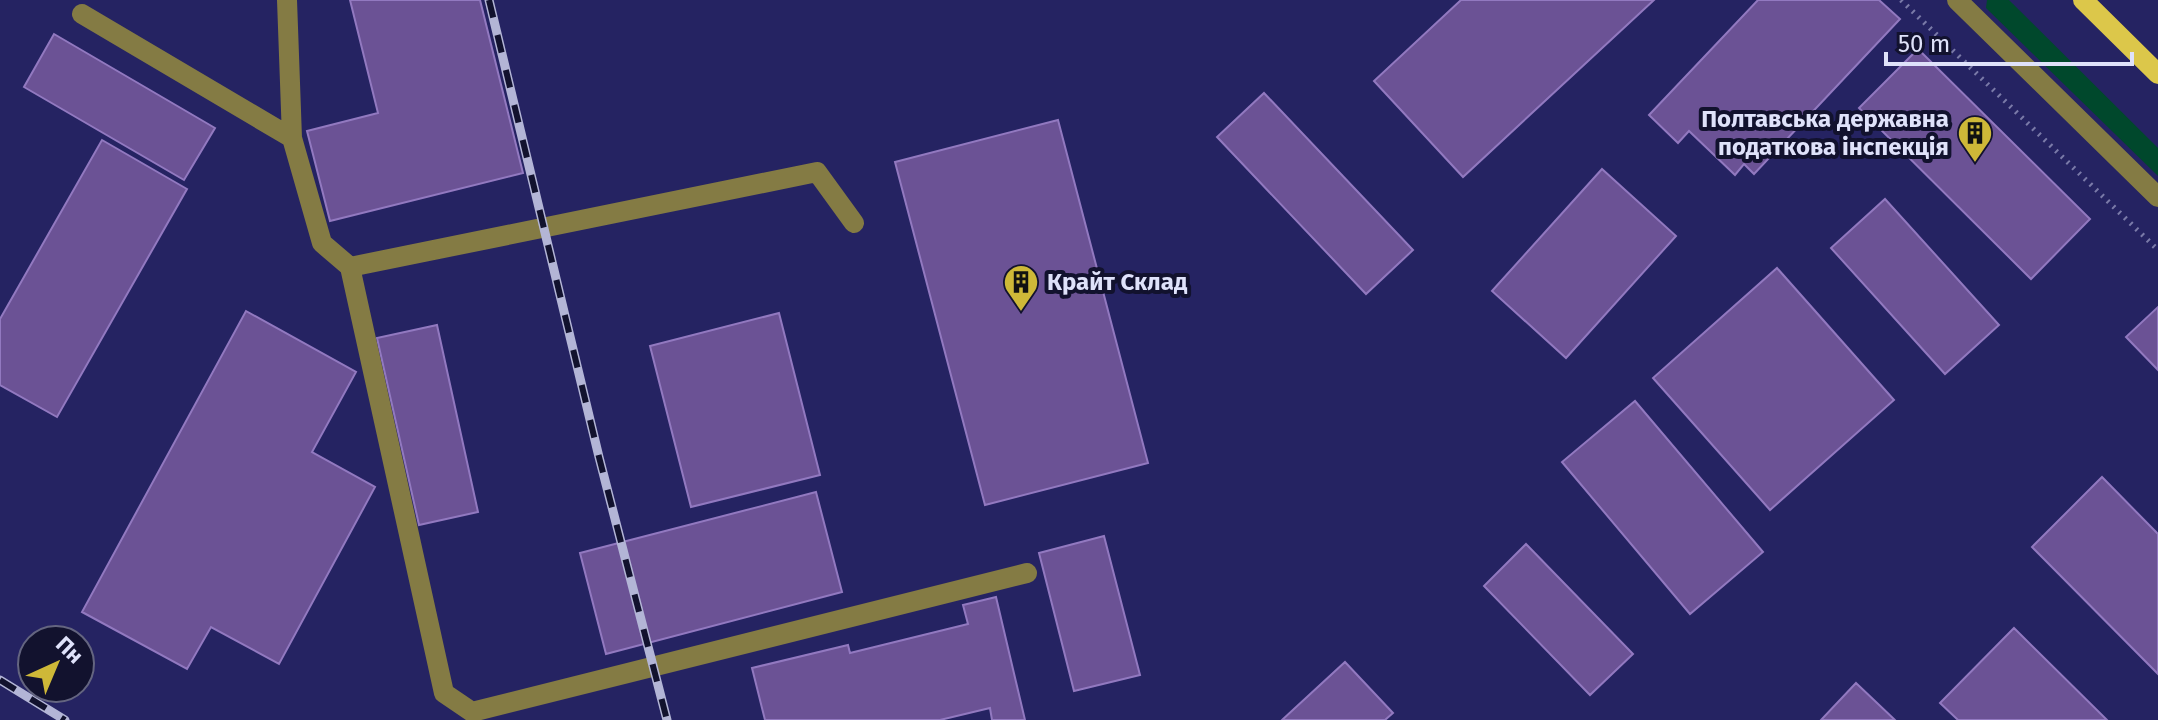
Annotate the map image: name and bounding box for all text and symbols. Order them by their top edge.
scale bar [1886,16,2132,66]
text: 50 m [1898,30,1950,58]
place label: Полтавська державна податкова інспекція [1701,105,1949,161]
building icon: Полтавська державна податкова інспекція [1956,114,1994,164]
building icon: Крайт Склад [1002,263,1040,313]
place label: Крайт Склад [1047,268,1188,296]
north arrow [16,624,96,704]
text: Пн [50,631,89,669]

